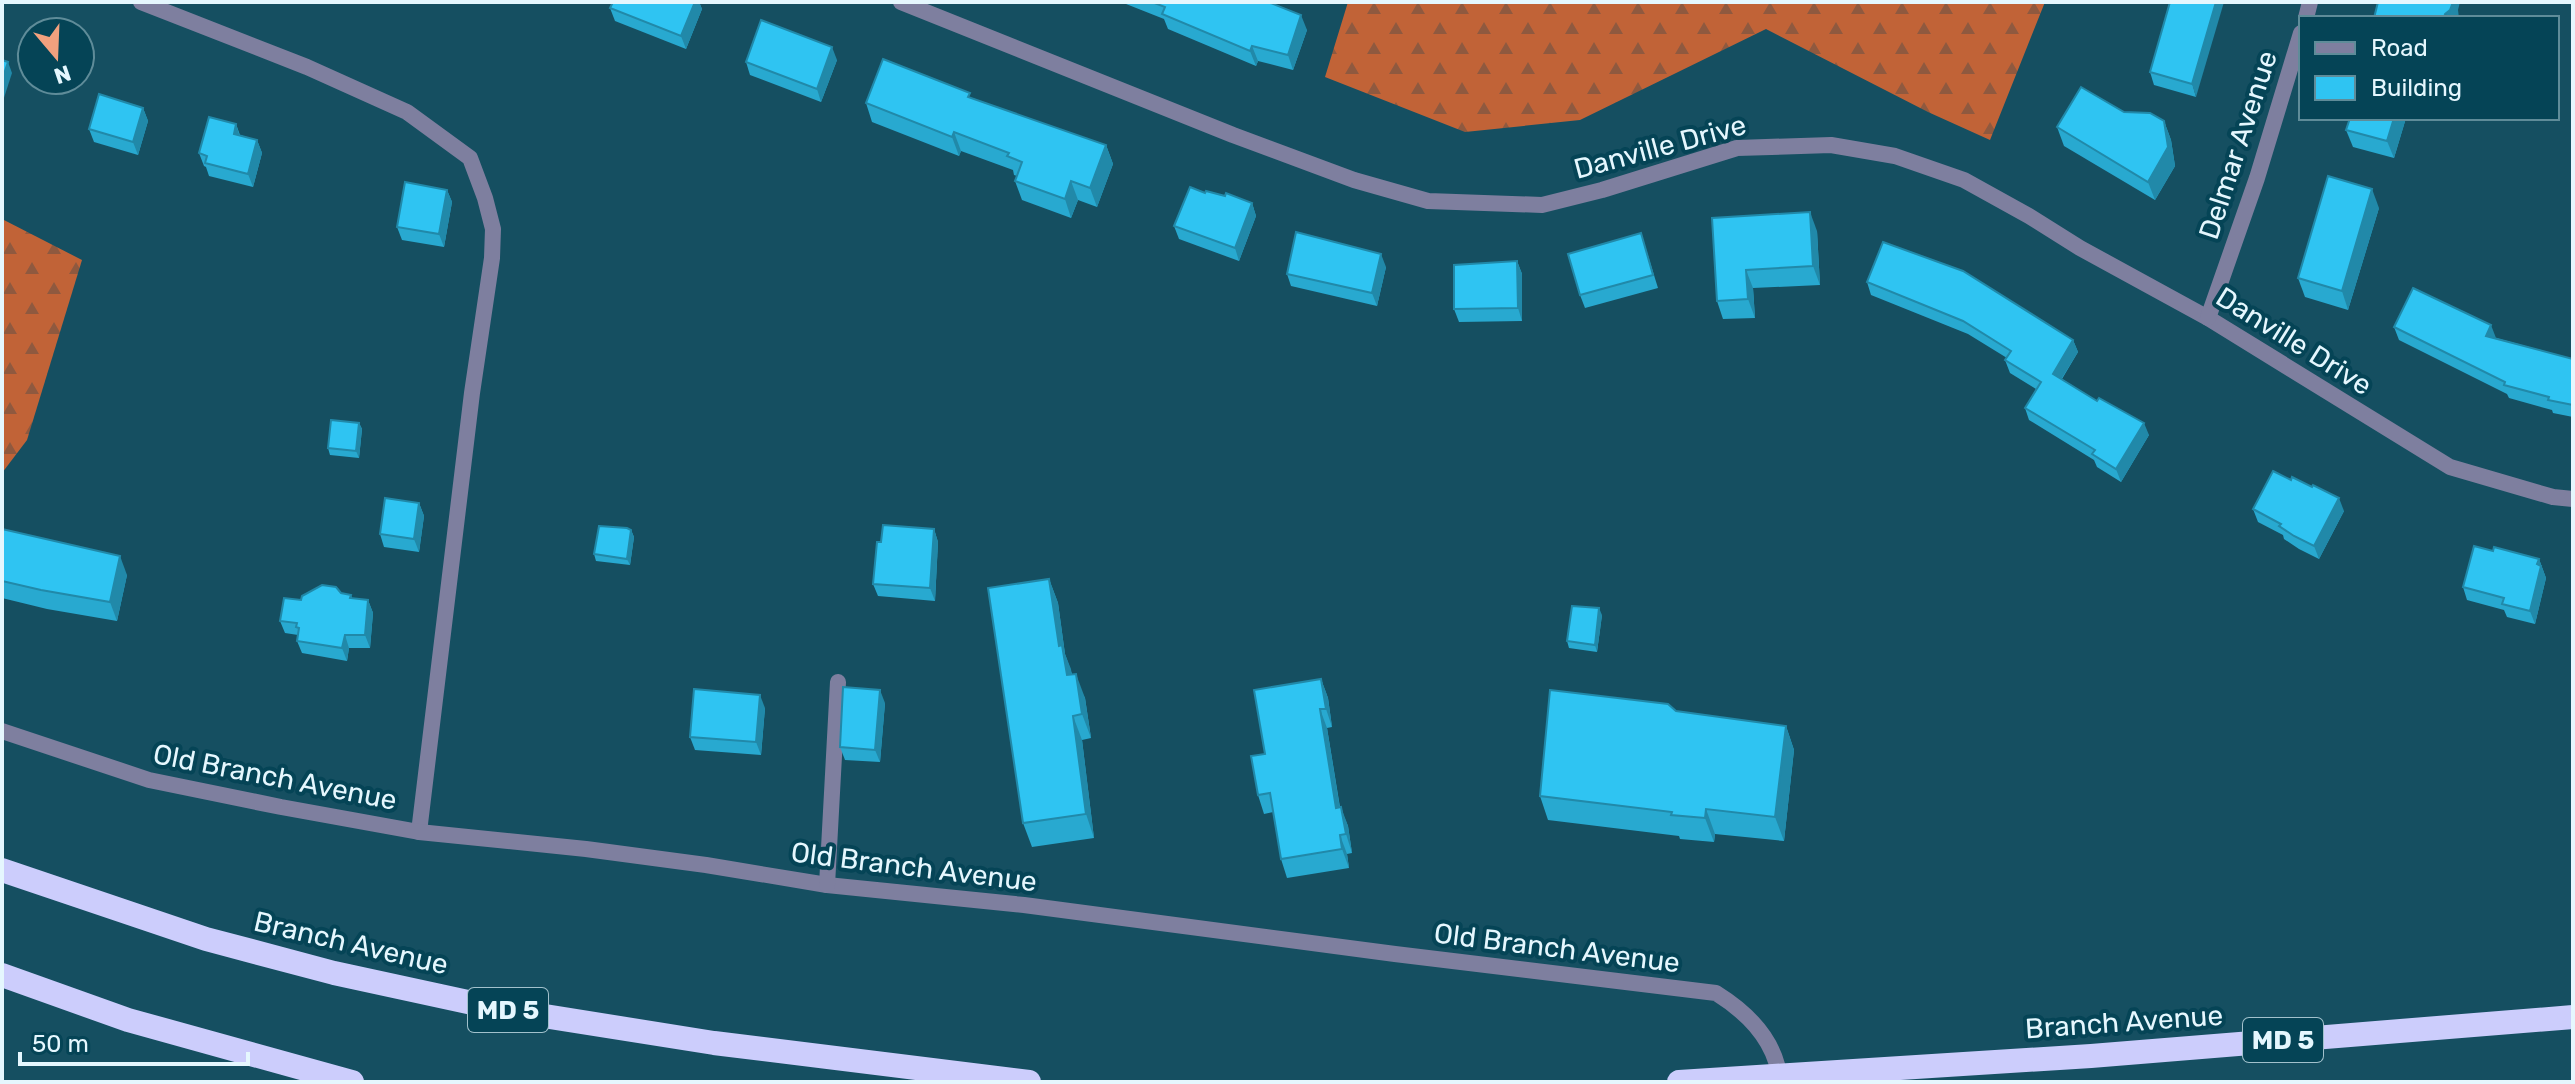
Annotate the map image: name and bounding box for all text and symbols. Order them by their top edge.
north arrow [16,16,96,96]
legend [2299,16,2559,120]
text: Road [2371,34,2428,62]
street label: Delmar Avenue [2192,47,2284,243]
text: N [50,59,74,90]
text: Building [2371,74,2462,102]
street label: Danville Drive [1570,108,1750,186]
street label: Danville Drive [2210,280,2378,402]
street label: Old Branch Avenue [150,737,400,817]
street label: Old Branch Avenue [789,836,1039,898]
street label: Branch Avenue [251,905,451,981]
street label: Old Branch Avenue [1432,917,1682,979]
road number: MD 5 [468,988,548,1032]
street label: Branch Avenue [2024,999,2224,1045]
scale bar [20,1016,248,1066]
road number: MD 5 [2243,1018,2323,1062]
text: 50 m [32,1030,89,1058]

